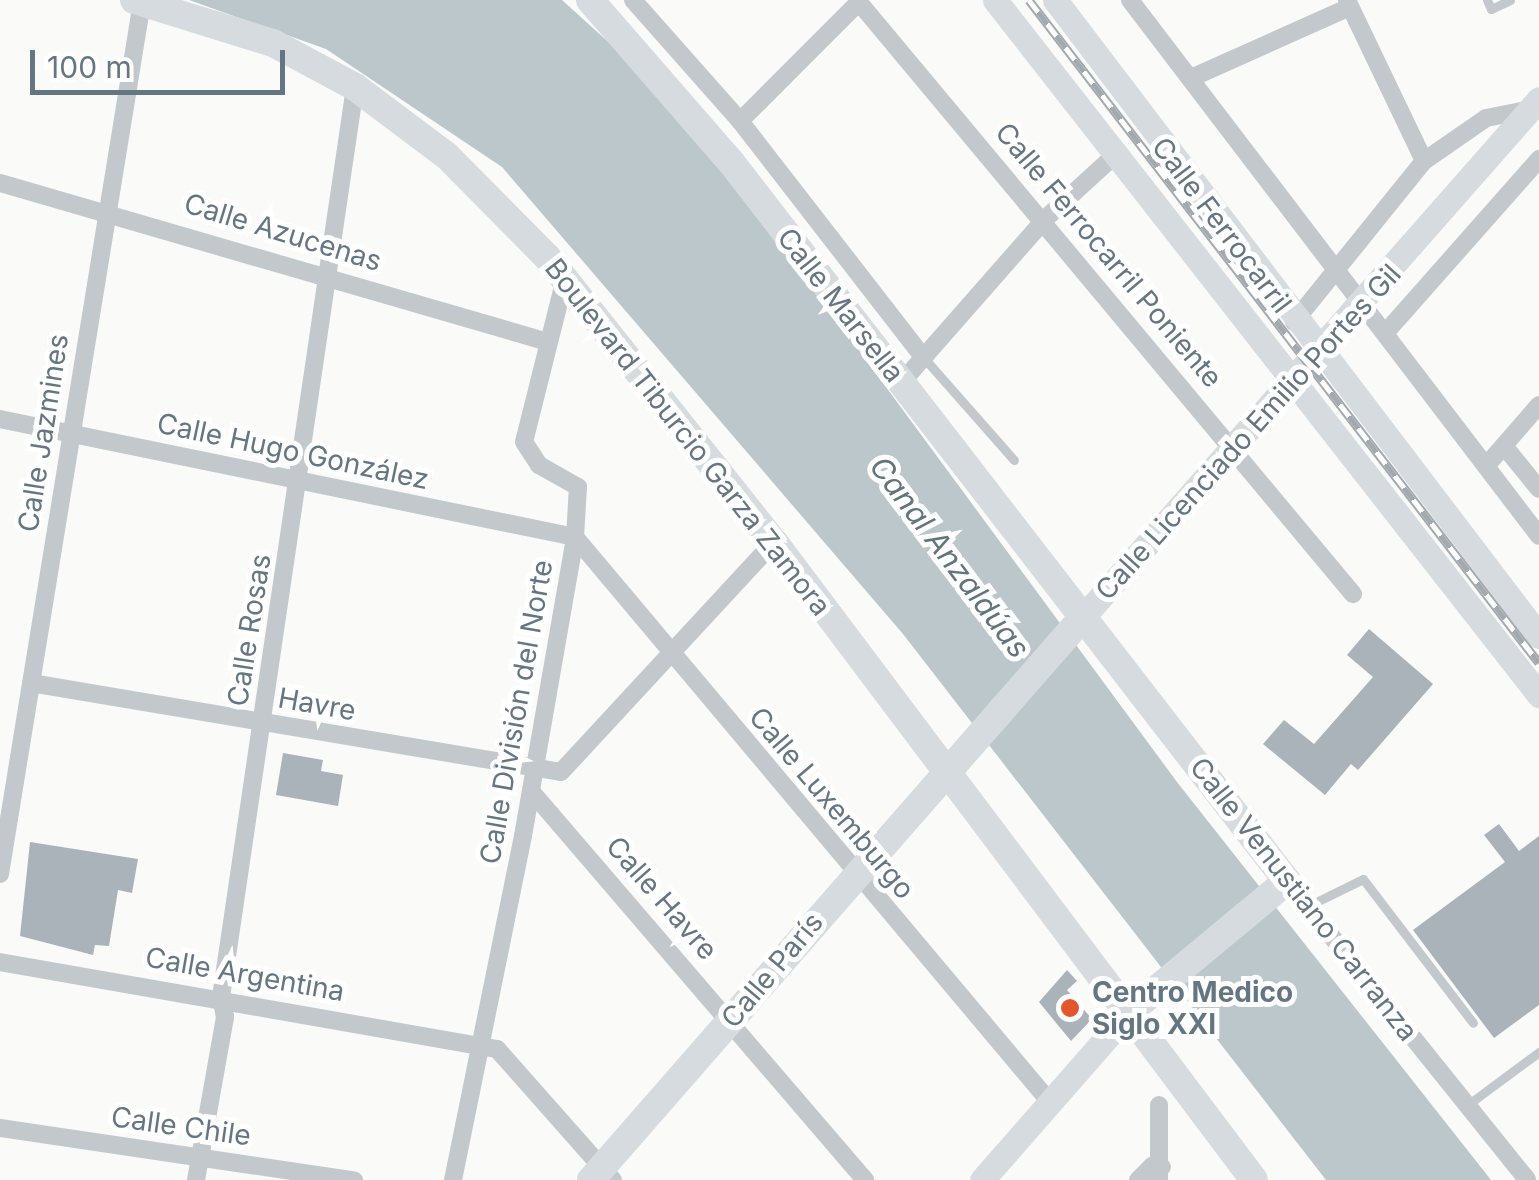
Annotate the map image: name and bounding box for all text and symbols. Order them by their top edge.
scale bar [35,30,290,92]
text: 100 m [47,49,132,85]
street label: Calle Ferrocarril Poniente [989,116,1229,394]
street label: Calle Ferrocarril [1145,131,1299,319]
street label: Calle Azucenas [180,186,386,278]
street label: Calle Marsella [771,221,911,389]
street label: Boulevard Tiburcio Garza Zamora [538,252,838,622]
street label: Calle Licenciado Emilio Portes Gil [1088,257,1408,607]
street label: Calle Jazmines [11,332,75,534]
street label: Calle Hugo González [154,406,432,496]
water label: Canal Anzaldúas [863,449,1037,665]
street label: Calle Rosas [220,552,278,708]
street label: Calle División del Norte [473,557,559,867]
street label: Havre [276,681,358,727]
street label: Calle Luxemburgo [742,700,922,906]
street label: Calle Venustiano Carranza [1183,751,1425,1047]
street label: Calle Havre [599,830,725,966]
street label: Calle París [714,906,830,1034]
street label: Calle Argentina [143,940,347,1008]
place label: Centro Medico Siglo XXI [1092,975,1293,1041]
marker: Centro Medico Siglo XXI [1057,995,1083,1021]
street label: Calle Chile [109,1100,253,1152]

